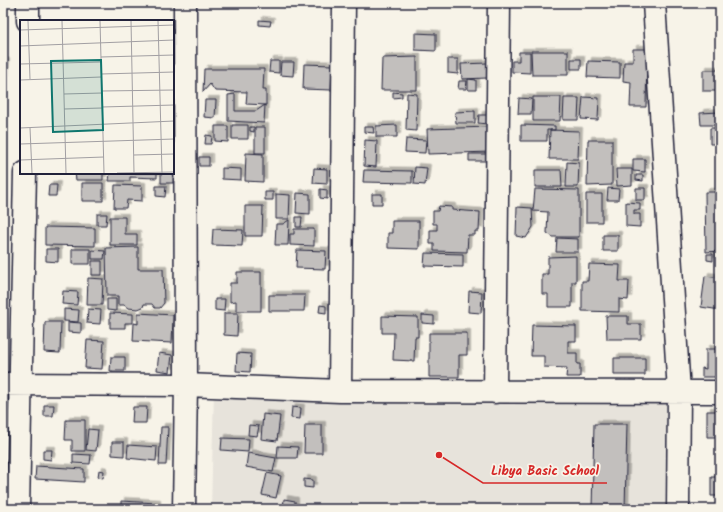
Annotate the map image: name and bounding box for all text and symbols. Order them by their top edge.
inset map [20,20,174,174]
callout: Libya Basic School [483,458,607,483]
text: Libya Basic School [491,461,600,482]

